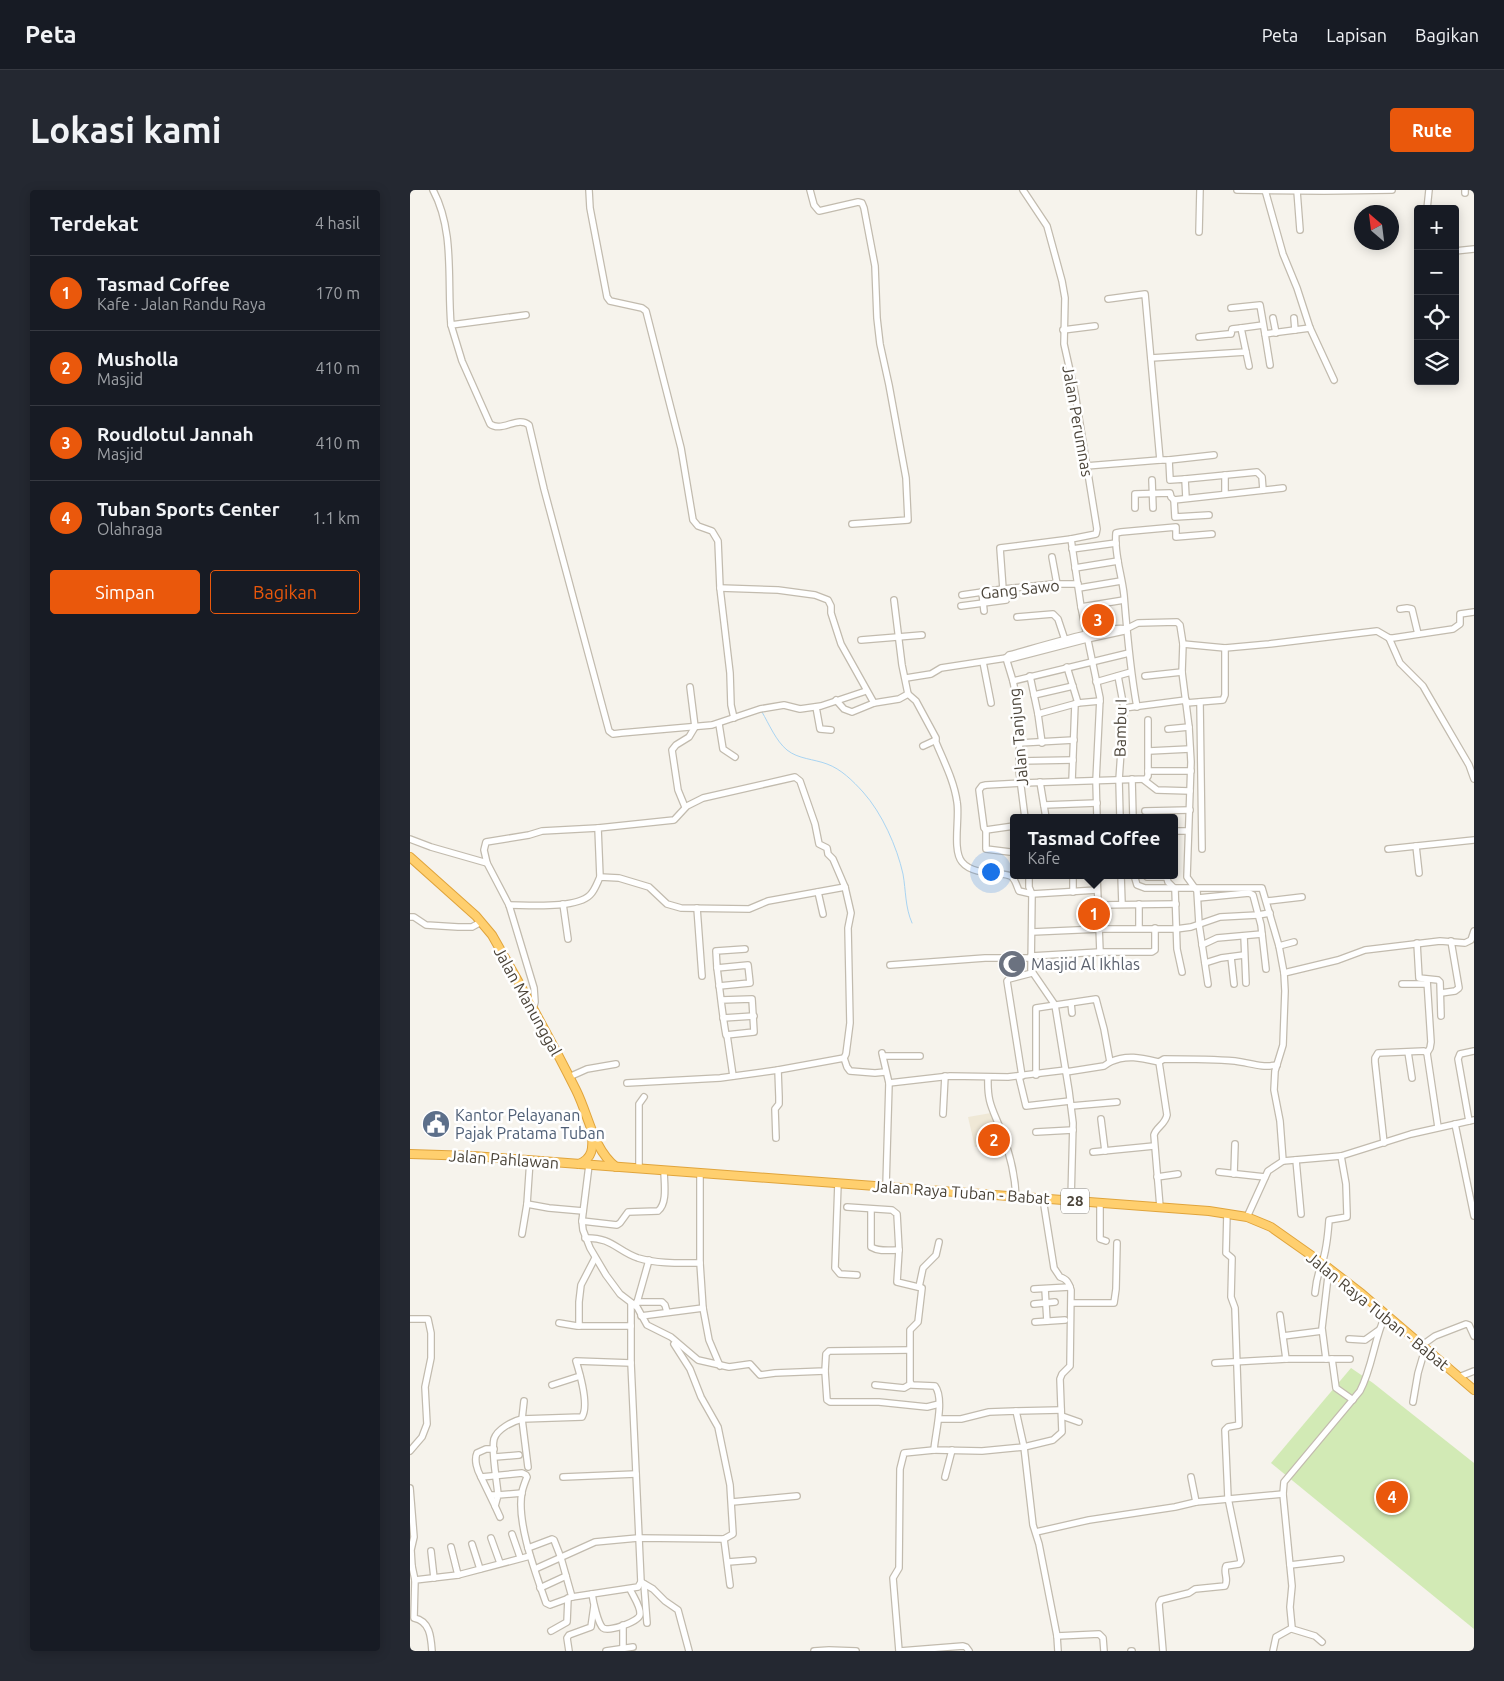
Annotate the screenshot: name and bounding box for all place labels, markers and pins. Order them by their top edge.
pin: 3 [1082,601,1114,639]
pin: 1 [1078,895,1110,933]
mosque icon: Masjid Al Ikhlas [997,949,1027,979]
place label: Masjid Al Ikhlas [1031,955,1140,973]
place label: Kantor Pelayanan Pajak Pratama Tuban [455,1106,605,1142]
public building icon: Kantor Pelayanan Pajak Pratama Tuban [421,1109,451,1139]
pin: 2 [978,1121,1010,1159]
pin: 4 [1376,1478,1408,1516]

